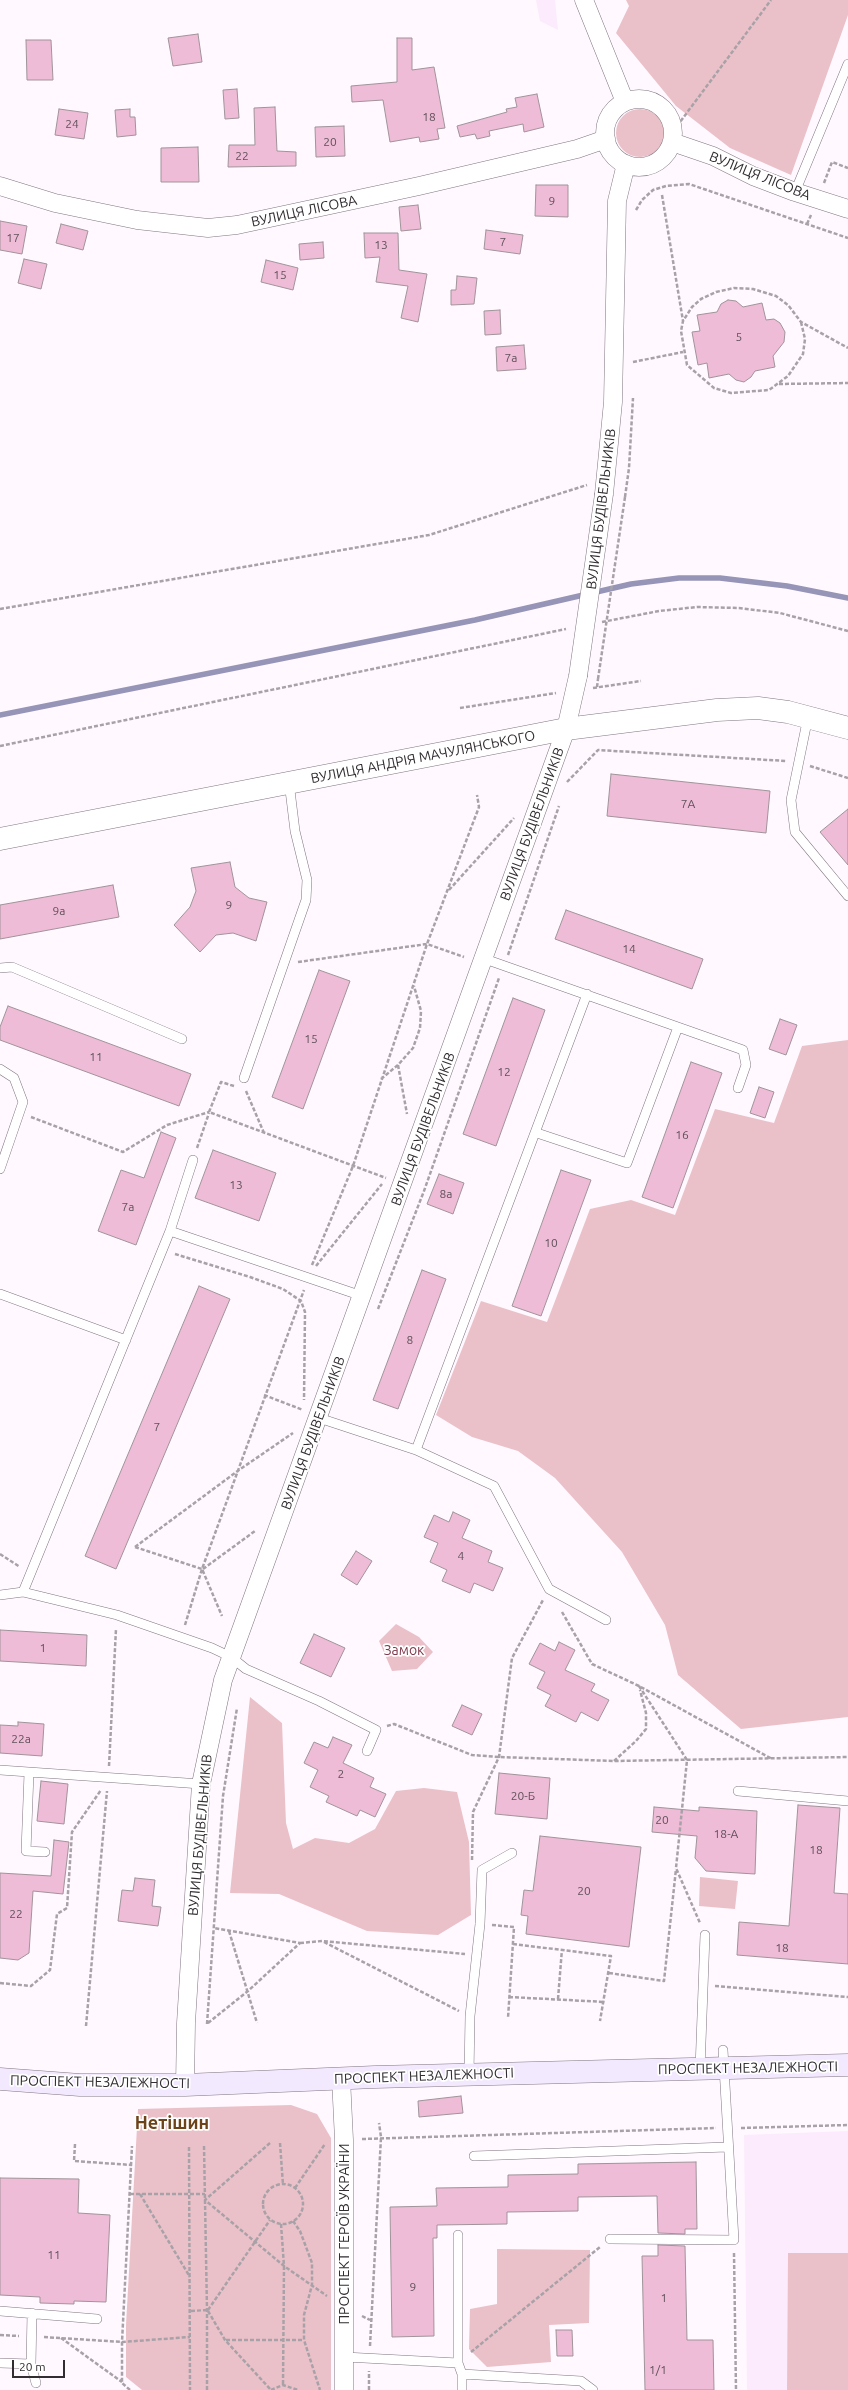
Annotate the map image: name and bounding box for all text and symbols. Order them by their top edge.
house number: 18 [422,110,436,124]
house number: 24 [65,117,79,131]
house number: 20 [323,135,337,149]
street label: ВУЛИЦЯ ЛІСОВА [707,148,813,204]
house number: 22 [235,149,249,163]
street label: ВУЛИЦЯ ЛІСОВА [249,192,359,230]
house number: 9 [549,194,555,208]
house number: 17 [6,231,20,245]
house number: 7 [500,235,506,249]
house number: 13 [374,238,388,252]
house number: 15 [273,268,287,282]
house number: 5 [736,330,742,344]
house number: 7а [505,351,517,365]
street label: ВУЛИЦЯ БУДІВЕЛЬНИКІВ [583,428,619,590]
street label: ВУЛИЦЯ АНДРІЯ МАЧУЛЯНСЬКОГО [309,727,537,787]
street label: ВУЛИЦЯ БУДІВЕЛЬНИКІВ [496,745,568,903]
house number: 7А [681,797,695,811]
house number: 9 [226,898,232,912]
house number: 9а [53,904,65,918]
house number: 14 [622,942,636,956]
house number: 15 [304,1032,318,1046]
house number: 11 [89,1050,103,1064]
street label: ВУЛИЦЯ БУДІВЕЛЬНИКІВ [387,1050,459,1208]
house number: 12 [497,1065,511,1079]
house number: 16 [675,1128,689,1142]
house number: 13 [229,1178,243,1192]
house number: 8а [440,1187,452,1201]
house number: 7а [122,1200,134,1214]
house number: 10 [544,1236,558,1250]
house number: 8 [407,1333,413,1347]
street label: ВУЛИЦЯ БУДІВЕЛЬНИКІВ [277,1354,349,1512]
house number: 7 [154,1420,160,1434]
house number: 4 [458,1549,464,1563]
house number: 1 [40,1641,46,1655]
park label: Замок [384,1642,424,1658]
house number: 22а [11,1732,31,1746]
street label: ВУЛИЦЯ БУДІВЕЛЬНИКІВ [185,1754,215,1916]
house number: 2 [338,1767,344,1781]
house number: 20-Б [511,1789,535,1803]
house number: 20 [655,1813,669,1827]
house number: 18-А [714,1827,738,1841]
house number: 18 [809,1843,823,1857]
house number: 20 [577,1884,591,1898]
house number: 22 [9,1907,23,1921]
house number: 18 [775,1941,789,1955]
street label: ПРОСПЕКТ НЕЗАЛЕЖНОСТІ [658,2058,838,2078]
street label: ПРОСПЕКТ НЕЗАЛЕЖНОСТІ [334,2064,514,2088]
street label: ПРОСПЕКТ НЕЗАЛЕЖНОСТІ [10,2072,190,2092]
district label: Нетішин [135,2112,209,2134]
street label: ПРОСПЕКТ ГЕРОЇВ УКРАЇНИ [336,2143,352,2325]
house number: 11 [47,2248,61,2262]
house number: 9 [410,2280,416,2294]
house number: 1 [661,2291,667,2305]
scale bar [14,2352,67,2378]
text: 20 m [19,2360,46,2373]
house number: 1/1 [649,2363,667,2377]

